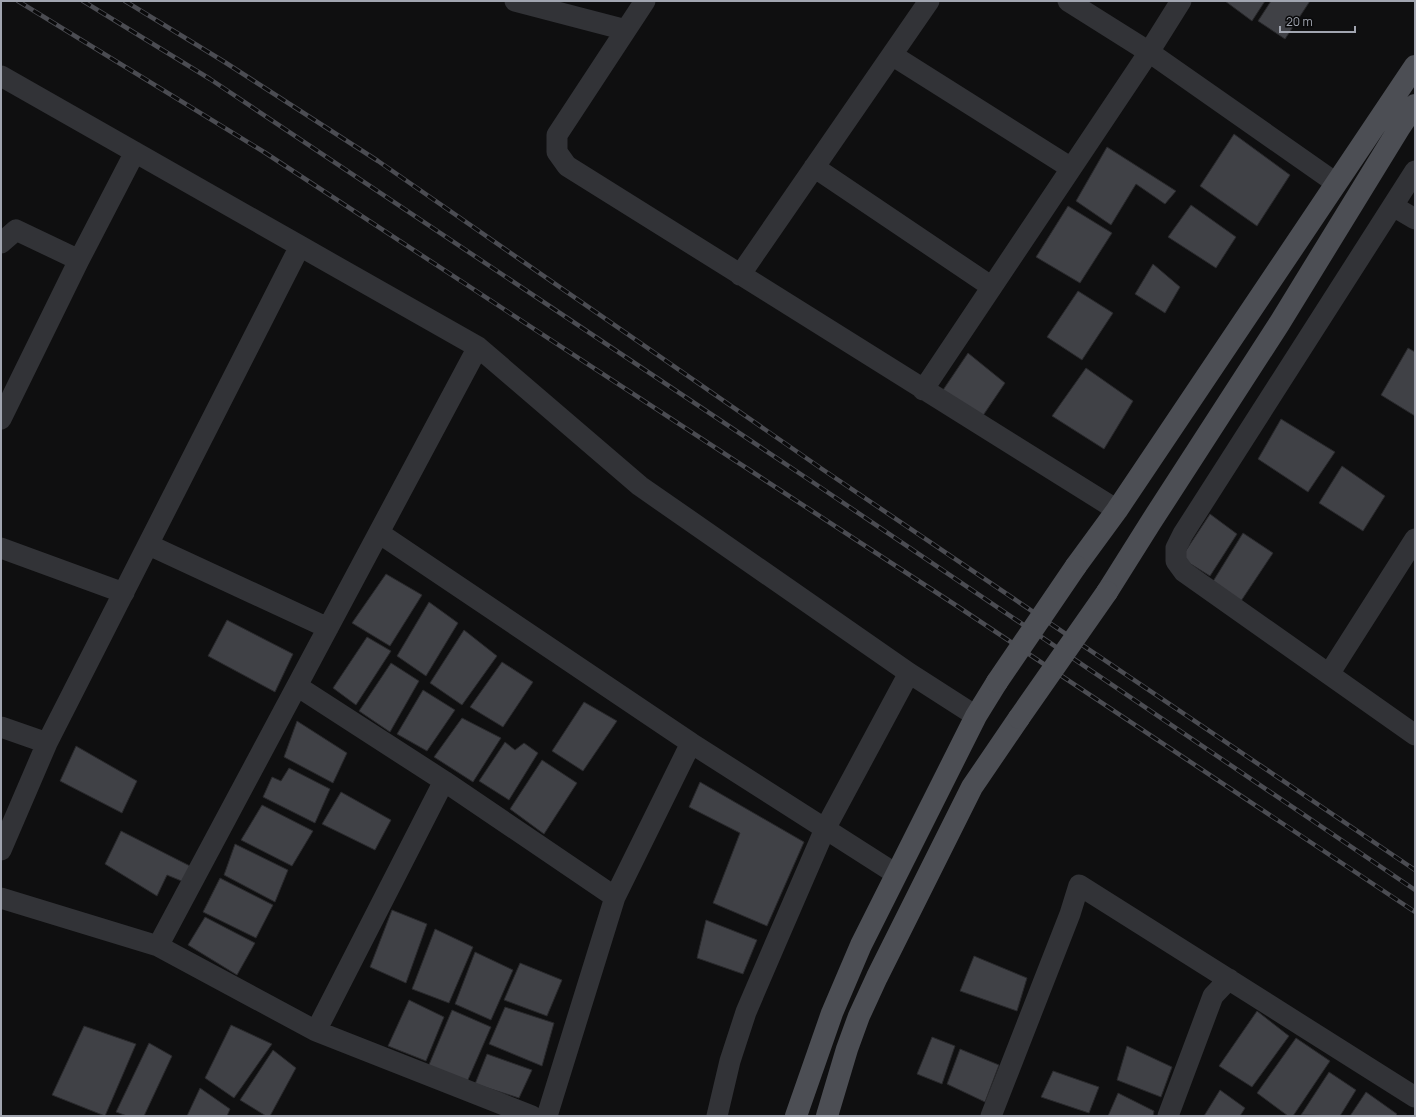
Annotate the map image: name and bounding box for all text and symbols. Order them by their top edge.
scale bar [1280,8,1355,34]
text: 20 m [1286,13,1313,30]

